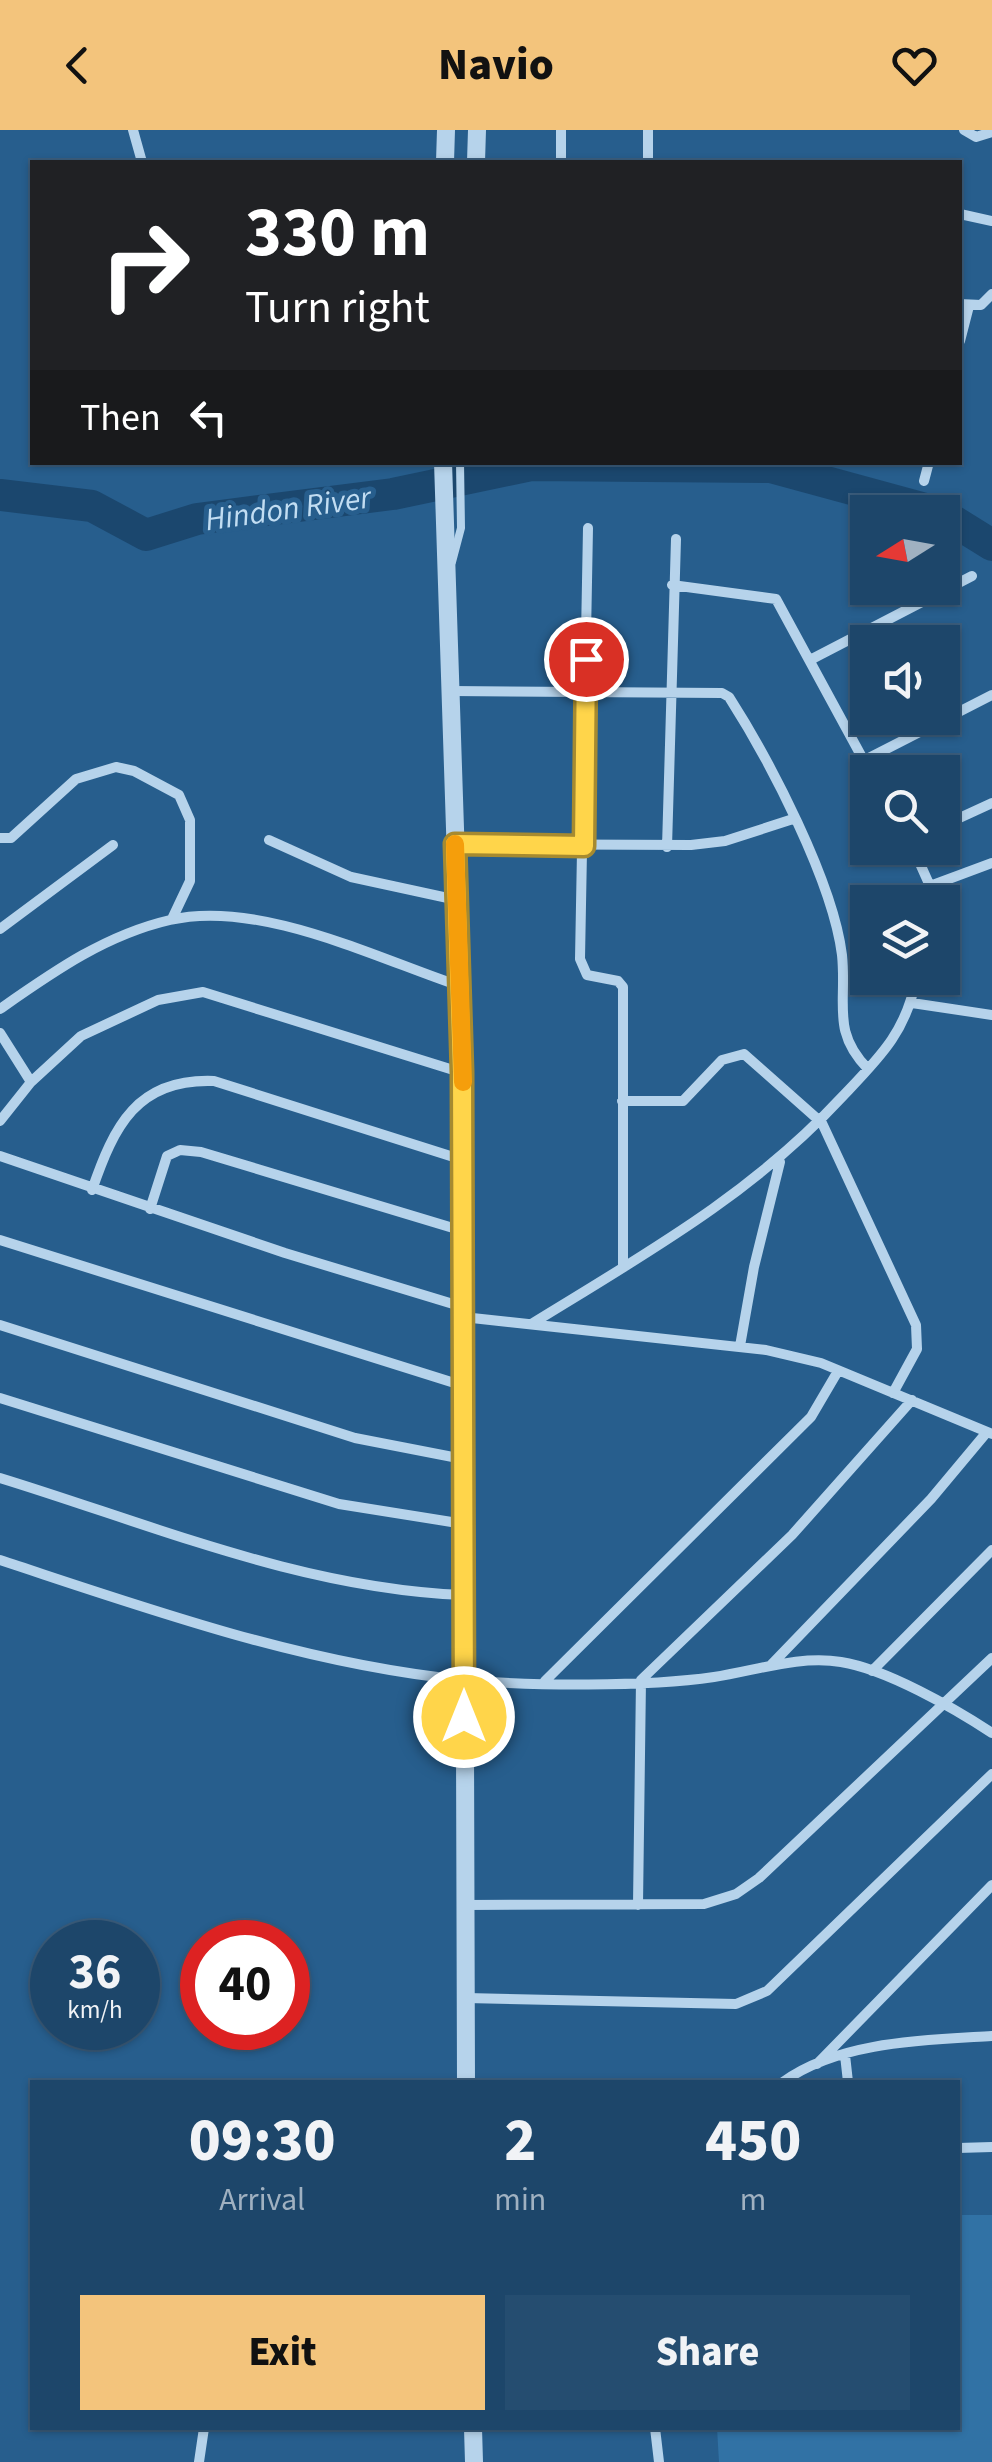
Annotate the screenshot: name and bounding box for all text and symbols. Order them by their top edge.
text: Navio [438,33,554,97]
icon: back [50,38,105,93]
icon: heart [887,38,942,93]
text: 330 m [245,183,430,283]
icon: right [80,200,210,330]
text: Turn right [245,276,430,340]
icon: left [181,390,236,445]
text: Then [80,391,161,445]
water label: Hindon River [202,474,376,543]
north arrow [850,495,960,605]
map controls [850,495,960,995]
pin [544,617,629,702]
button: sound [850,625,960,735]
icon: arrive [559,632,614,687]
button: search [850,755,960,865]
button: layers [850,885,960,995]
position arrow [412,1665,516,1769]
speed limit sign: 40 [180,1920,310,2050]
text: 36 [69,1937,121,2008]
text: km/h [67,1992,123,2028]
text: 09:30 [189,2099,336,2184]
text: 2 [504,2099,536,2184]
text: 450 [705,2099,801,2184]
text: Arrival [219,2177,305,2223]
text: min [494,2177,546,2223]
text: m [740,2177,766,2223]
button: Exit [80,2295,485,2410]
button: Share [505,2295,910,2410]

